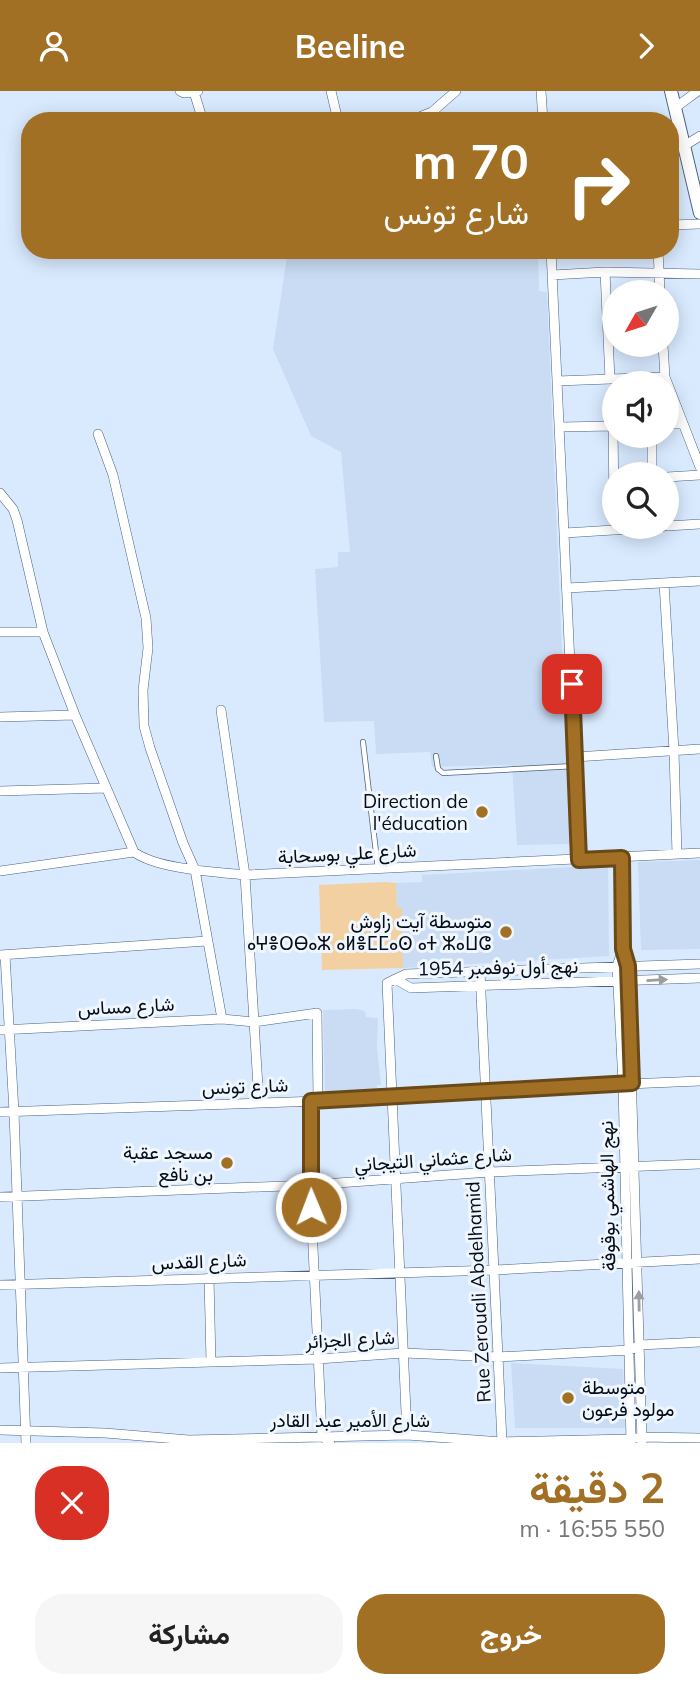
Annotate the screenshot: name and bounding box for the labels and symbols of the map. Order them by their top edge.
north arrow [602,280,679,357]
pin [542,654,602,714]
place label: Direction de l'éducation [363,789,468,835]
marker: Direction de l'éducation [474,804,490,820]
street label: شارع علي بوسحابة [277,837,417,873]
place label: متوسطة آيت زاوش ⴰⵖⴻⵔⴱⴰⵣ ⴰⵍⴻⵎⵎⴰⵙ ⴰⵜ ⵣⴰⵡⵛ [247,909,492,955]
marker: متوسطة آيت زاوش ⴰⵖⴻⵔⴱⴰⵣ ⴰⵍⴻⵎⵎⴰⵙ ⴰⵜ ⵣⴰⵡⵛ [498,924,514,940]
street label: نهج أول نوفمبر 1954 [417,954,579,982]
one-way arrow [646,974,668,985]
street label: شارع مساس [77,991,175,1022]
street label: شارع تونس [201,1072,289,1100]
street label: نهج الهاشمي بوقوفة [594,1121,624,1271]
place label: مسجد عقبة بن نافع [123,1140,213,1188]
street label: شارع عثماني التيجاني [353,1142,513,1180]
marker: مسجد عقبة بن نافع [219,1155,235,1171]
position arrow [274,1170,348,1244]
street label: Rue Zerouali Abdelhamid [460,1181,496,1403]
street label: شارع القدس [151,1247,247,1276]
one-way arrow [633,1290,645,1312]
street label: شارع الجزائر [304,1325,395,1354]
place label: متوسطة مولود فرعون [582,1375,674,1421]
marker: متوسطة مولود فرعون [560,1390,576,1406]
street label: شارع الأمير عبد القادر [269,1408,430,1433]

